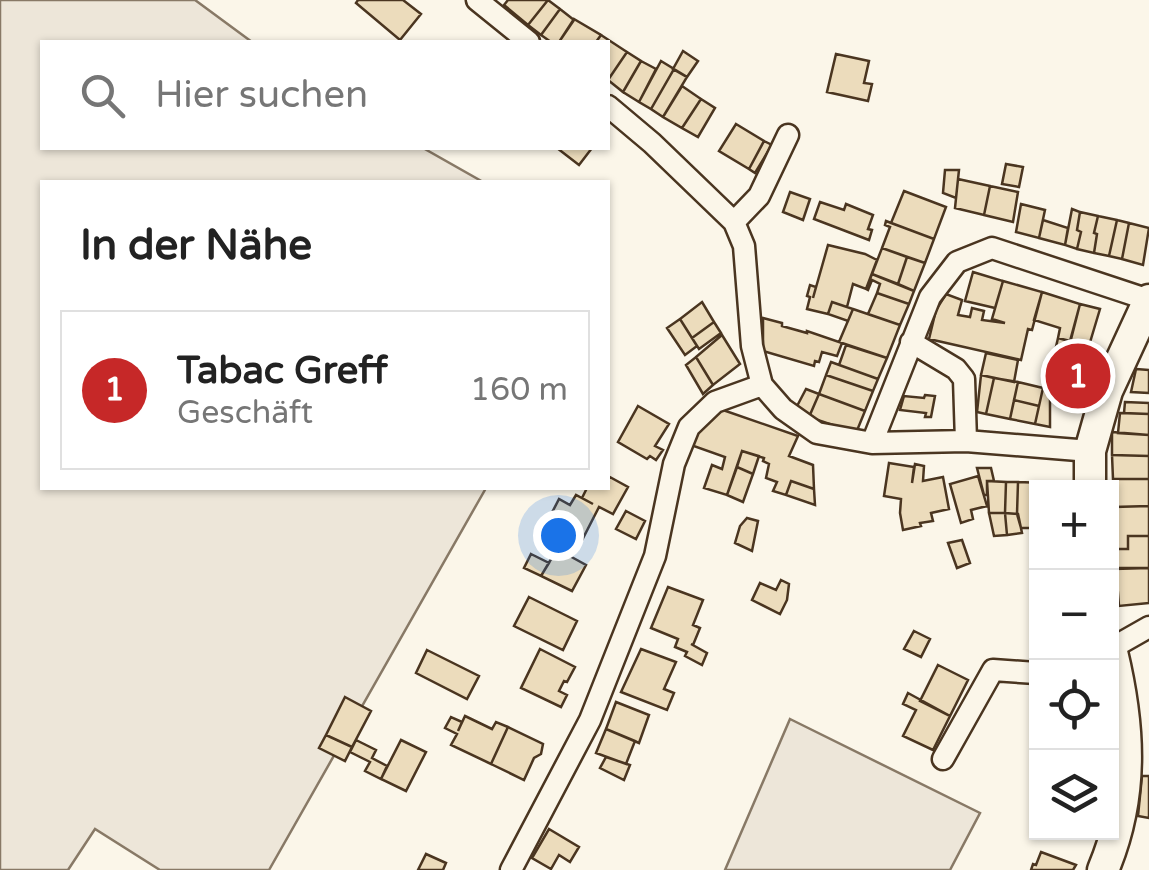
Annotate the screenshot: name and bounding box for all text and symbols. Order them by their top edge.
search box [40,40,610,150]
icon: search [75,68,130,123]
text: Hier suchen [155,72,368,118]
text: In der Nähe [80,220,312,271]
pin: 1 [1046,338,1110,414]
text: Tabac Greff [177,348,388,394]
text: 1 [104,371,125,409]
text: 160 m [470,371,568,409]
text: Geschäft [177,394,313,432]
map controls [1029,480,1119,840]
button: + [1029,480,1119,570]
your location [533,510,584,561]
button: − [1029,570,1119,660]
button: locate [1029,660,1119,750]
button: layers [1029,750,1119,840]

